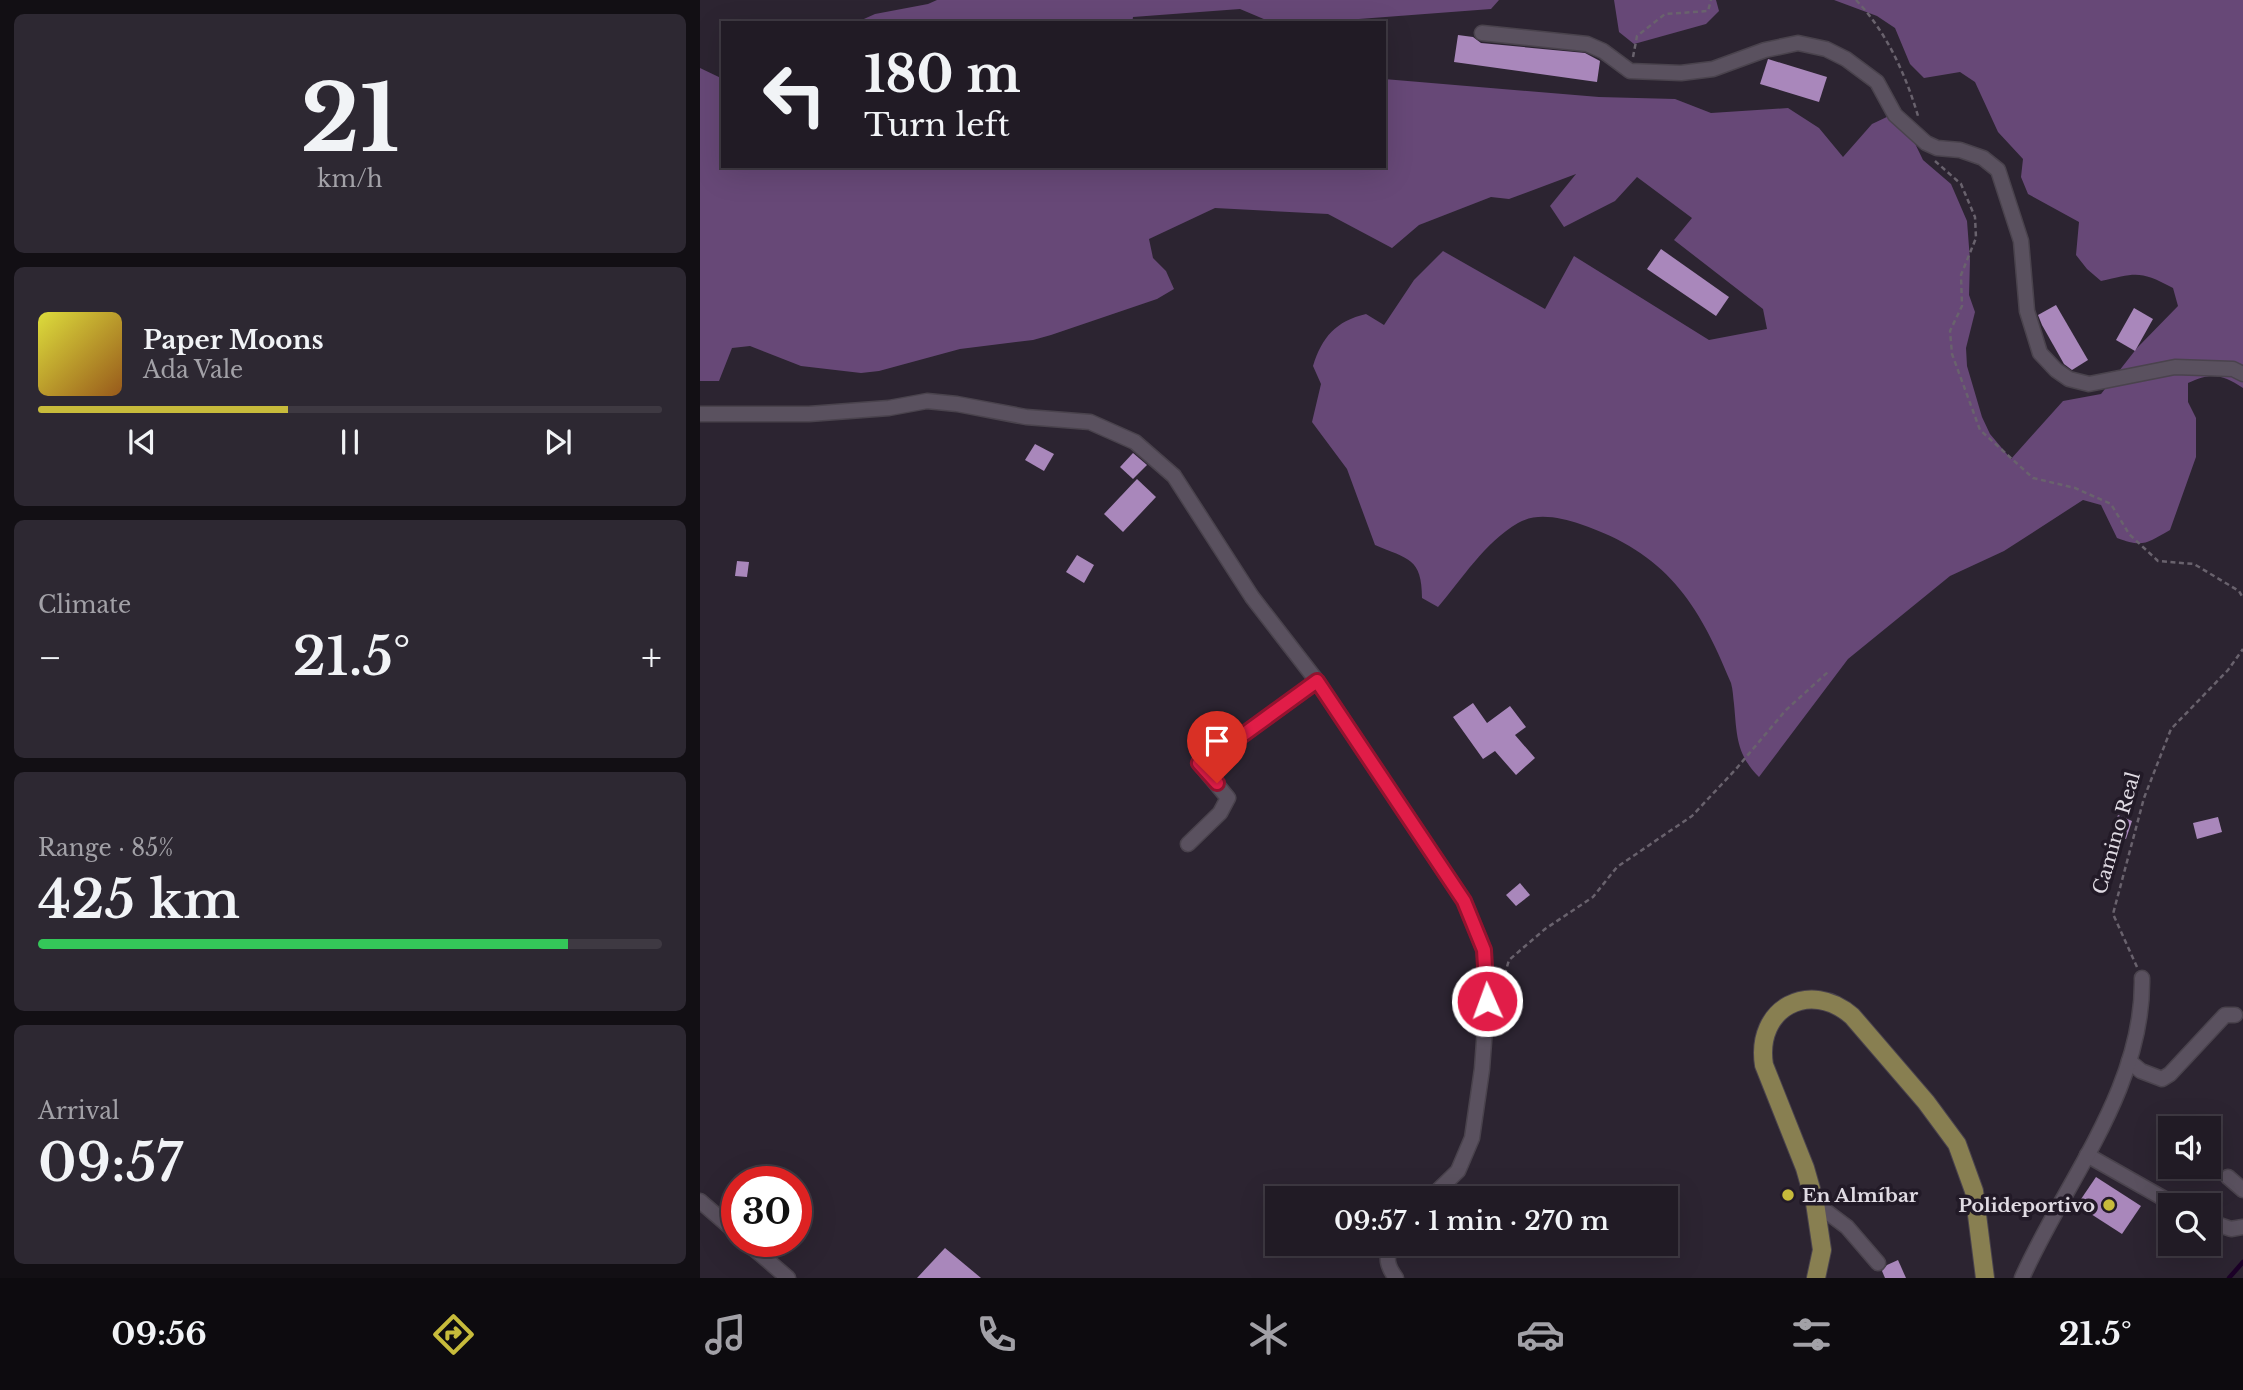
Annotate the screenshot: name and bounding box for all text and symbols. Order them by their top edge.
text: 180 m [864,44,1021,105]
icon: left [749,49,840,140]
text: 21 [301,63,399,176]
text: Turn left [864,105,1010,145]
text: km/h [317,165,383,193]
text: Paper Moons [143,324,324,356]
text: Ada Vale [143,356,243,384]
icon: previous [123,423,161,461]
icon: pause [331,423,369,461]
icon: next [539,423,577,461]
text: Climate [38,591,131,619]
text: 21.5° [293,625,410,689]
text: − [38,634,62,681]
text: + [641,634,662,681]
pin [1187,711,1247,783]
icon: arrive [1198,722,1236,760]
street label: Camino Real [2088,769,2145,897]
text: Range · 85% [38,834,174,862]
text: 425 km [38,868,240,932]
position arrow [1450,964,1524,1038]
text: Arrival [38,1097,119,1125]
map controls [2158,1116,2221,1256]
button: sound [2158,1116,2221,1179]
text: 09:57 [38,1131,183,1195]
speed limit sign: 30 [721,1166,812,1257]
place label: En Almíbar [1802,1184,1919,1207]
marker: En Almíbar [1780,1187,1796,1203]
button: search [2158,1193,2221,1256]
place label: Polideportivo [1958,1194,2095,1217]
marker: Polideportivo [2101,1197,2117,1213]
text: 09:57 · 1 min · 270 m [1334,1205,1609,1237]
icon: directions [429,1310,478,1359]
icon: music [701,1310,750,1359]
icon: phone [972,1310,1021,1359]
icon: climate [1244,1310,1293,1359]
icon: car [1516,1310,1565,1359]
icon: filters [1787,1310,1836,1359]
text: 09:56 [111,1314,207,1354]
text: 21.5° [2059,1314,2132,1354]

